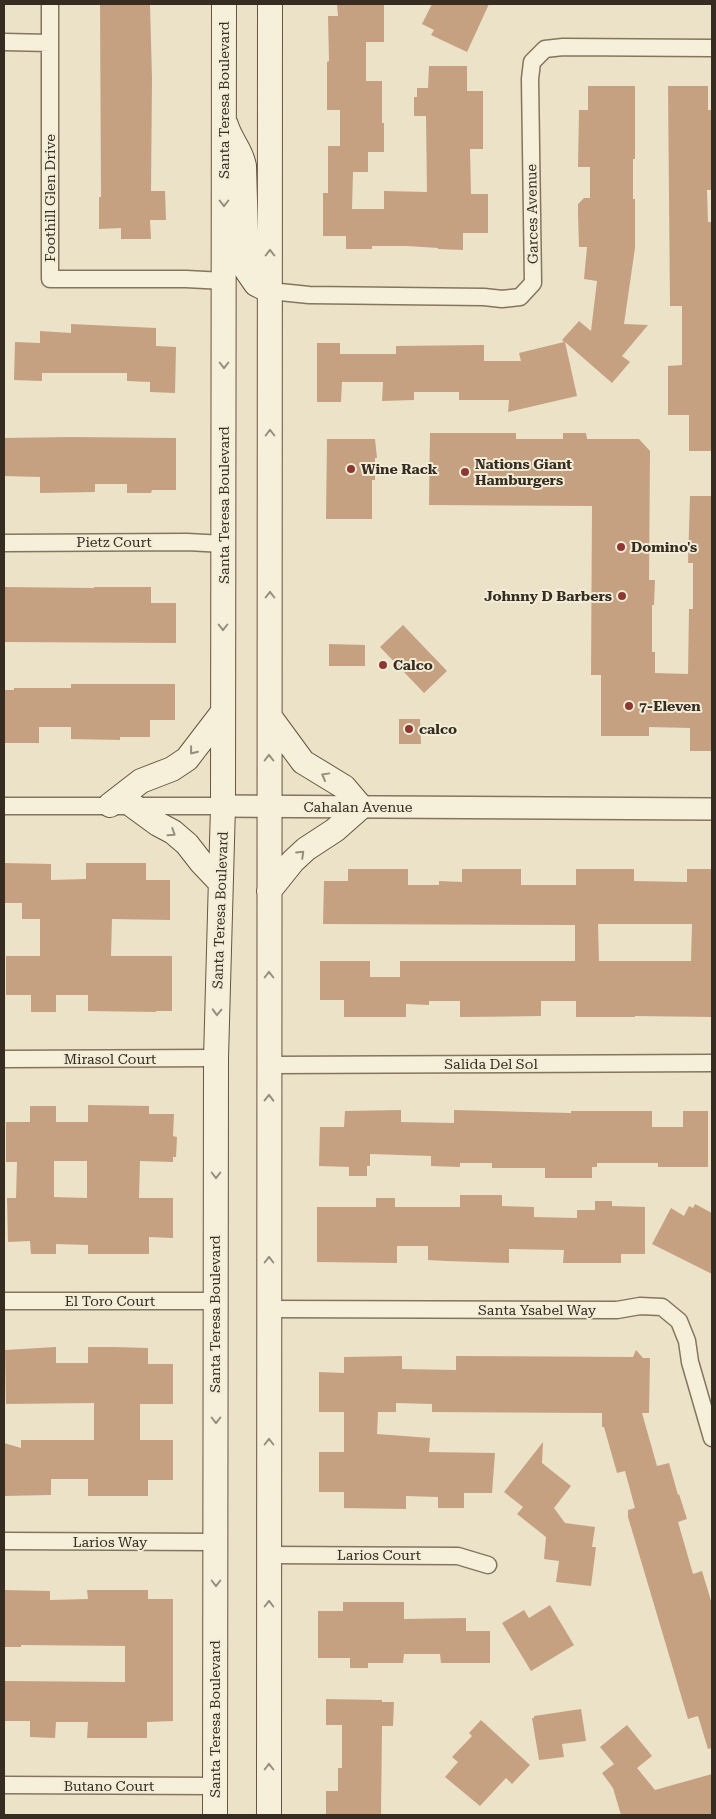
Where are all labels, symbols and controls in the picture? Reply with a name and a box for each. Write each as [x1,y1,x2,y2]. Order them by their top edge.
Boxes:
street label: Santa Teresa Boulevard [216,21,232,179]
street label: Foothill Glen Drive [42,134,58,262]
street label: Garces Avenue [523,163,541,264]
one-way arrow [219,199,229,207]
one-way arrow [265,248,275,256]
one-way arrow [219,362,229,369]
street label: Santa Teresa Boulevard [216,426,232,584]
one-way arrow [265,428,275,436]
place label: Nations Giant Hamburgers [475,456,572,488]
place label: Wine Rack [361,461,438,477]
marker: Wine Rack [345,463,357,475]
marker: Nations Giant Hamburgers [459,466,471,478]
street label: Pietz Court [76,534,152,550]
place label: Domino's [631,539,697,555]
marker: Domino's [615,541,627,553]
place label: Johnny D Barbers [484,588,612,604]
marker: Johnny D Barbers [616,590,628,602]
one-way arrow [265,591,275,598]
one-way arrow [218,624,229,632]
place label: Calco [393,657,433,673]
marker: Calco [377,659,389,671]
place label: 7-Eleven [639,698,701,714]
marker: 7-Eleven [623,700,635,712]
place label: calco [419,721,457,737]
marker: calco [403,723,415,735]
one-way arrow [191,745,199,754]
one-way arrow [264,753,274,761]
one-way arrow [321,772,330,782]
street label: Cahalan Avenue [304,799,413,815]
one-way arrow [166,826,175,836]
street label: Santa Teresa Boulevard [209,831,231,989]
one-way arrow [295,851,304,860]
one-way arrow [264,971,275,979]
one-way arrow [212,1008,222,1016]
street label: Mirasol Court [64,1051,156,1067]
street label: Salida Del Sol [444,1056,538,1072]
one-way arrow [264,1093,275,1101]
one-way arrow [211,1171,221,1179]
street label: Santa Teresa Boulevard [207,1235,223,1393]
one-way arrow [264,1256,274,1264]
street label: El Toro Court [65,1293,155,1309]
street label: Santa Ysabel Way [478,1302,597,1318]
one-way arrow [211,1416,221,1424]
one-way arrow [264,1437,274,1445]
street label: Larios Way [73,1534,148,1550]
street label: Larios Court [337,1547,421,1563]
one-way arrow [211,1579,221,1587]
one-way arrow [264,1600,274,1608]
street label: Santa Teresa Boulevard [207,1640,223,1798]
one-way arrow [264,1762,274,1770]
street label: Butano Court [64,1778,154,1794]

